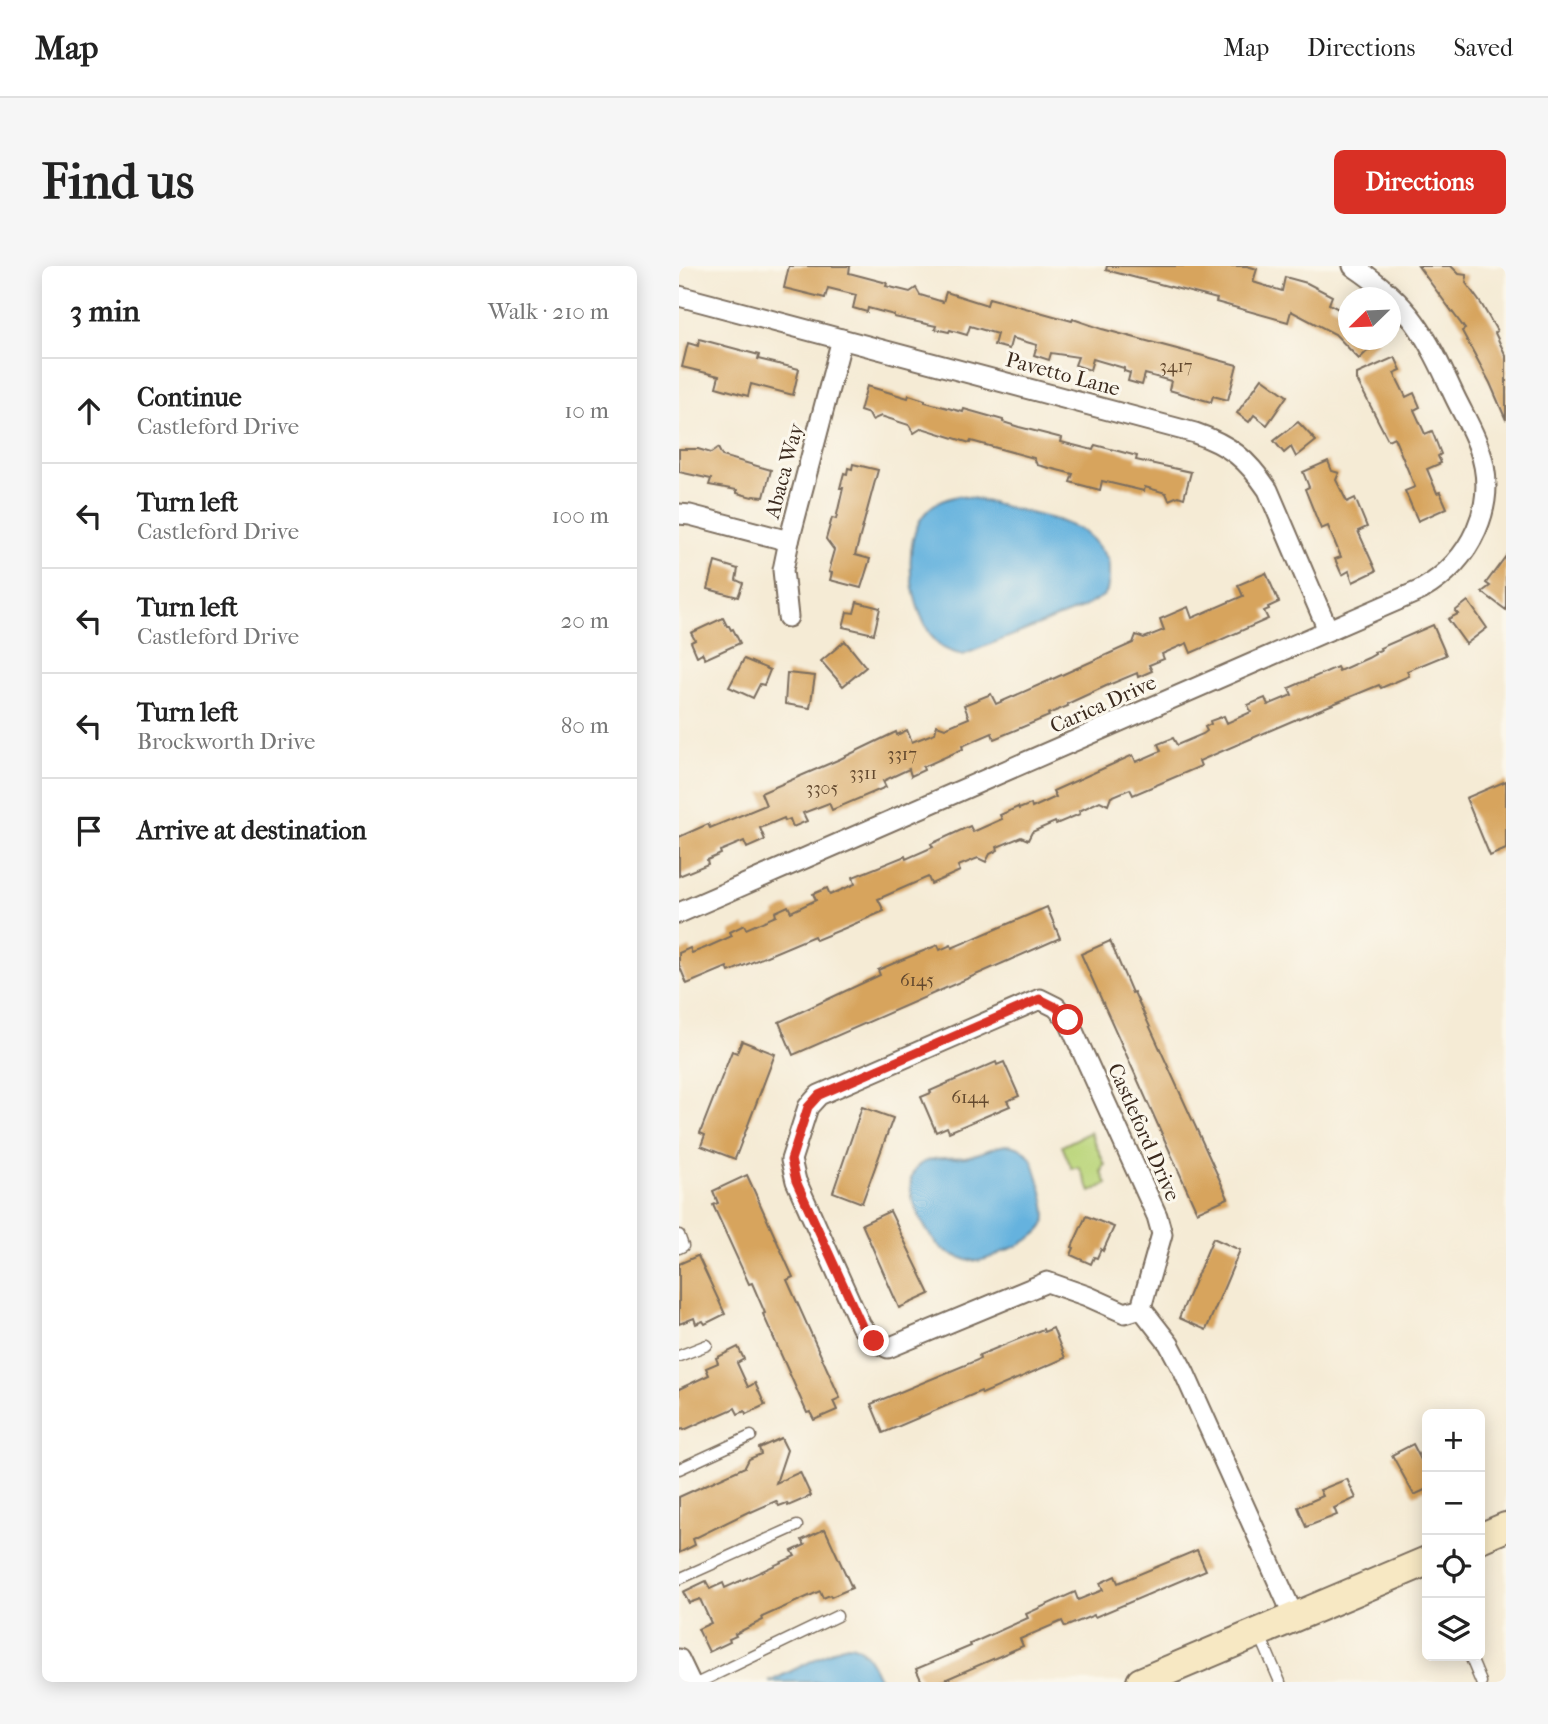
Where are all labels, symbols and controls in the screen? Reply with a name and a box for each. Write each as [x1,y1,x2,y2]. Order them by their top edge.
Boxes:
text: Map [35,29,98,68]
text: Map [1223,34,1269,62]
text: Directions [1307,34,1415,62]
text: Saved [1453,34,1513,62]
button: Directions [1334,150,1506,214]
text: Find us [42,153,194,211]
north arrow [1338,287,1401,350]
text: 3 min [70,294,140,329]
text: Walk · 210 m [488,298,609,325]
street label: Pavetto Lane [1003,347,1123,401]
house number: 3417 [1159,356,1193,377]
text: Continue [137,382,242,413]
icon: ahead [70,392,108,430]
text: 10 m [564,397,609,424]
text: Castleford Drive [137,413,299,440]
street label: Abaca Way [760,420,808,522]
text: Turn left [137,487,238,518]
icon: left [70,497,108,535]
text: 100 m [551,502,609,529]
text: Castleford Drive [137,518,299,545]
text: Turn left [137,592,238,623]
icon: left [70,602,108,640]
text: 20 m [560,607,609,634]
text: Castleford Drive [137,623,299,650]
street label: Carica Drive [1046,670,1160,738]
text: Turn left [137,697,238,728]
icon: left [70,707,108,745]
text: 80 m [561,712,609,739]
text: Brockworth Drive [137,728,316,755]
house number: 3317 [887,744,917,765]
house number: 3311 [849,763,877,784]
house number: 3305 [806,778,838,799]
icon: arrive [70,812,108,850]
text: Arrive at destination [137,815,367,846]
house number: 6145 [900,970,934,991]
route start [1052,1004,1083,1035]
street label: Castleford Drive [1103,1059,1185,1205]
house number: 6144 [951,1087,989,1108]
route end [858,1325,889,1356]
map controls [1422,1409,1485,1661]
button: + [1422,1409,1485,1472]
button: − [1422,1472,1485,1535]
button: locate [1422,1535,1485,1598]
button: layers [1422,1598,1485,1661]

